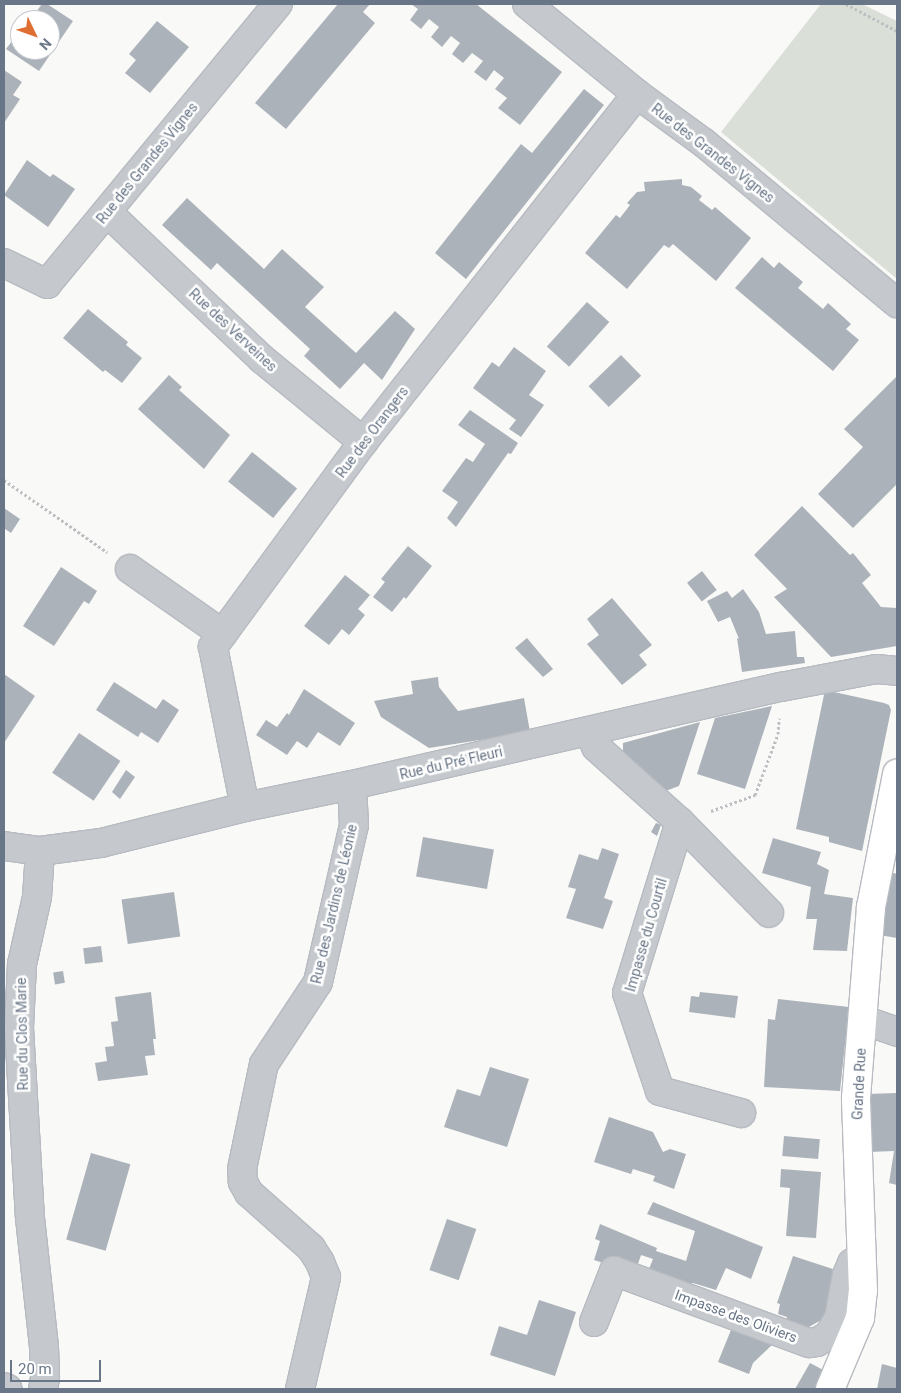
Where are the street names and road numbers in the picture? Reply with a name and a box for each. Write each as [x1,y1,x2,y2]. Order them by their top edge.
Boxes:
street label: Rue des Grandes Vignes [93,99,201,227]
street label: Rue des Grandes Vignes [648,100,778,206]
street label: Rue des Verveines [186,285,280,375]
street label: Rue des Orangers [332,383,412,481]
street label: Rue du Pré Fleuri [398,743,504,783]
street label: Rue des Jardins de Léonie [307,823,361,985]
street label: Impasse du Courtil [622,876,670,994]
street label: Rue du Clos Marie [13,977,31,1091]
street label: Grande Rue [849,1048,869,1120]
street label: Impasse des Oliviers [673,1286,799,1346]

